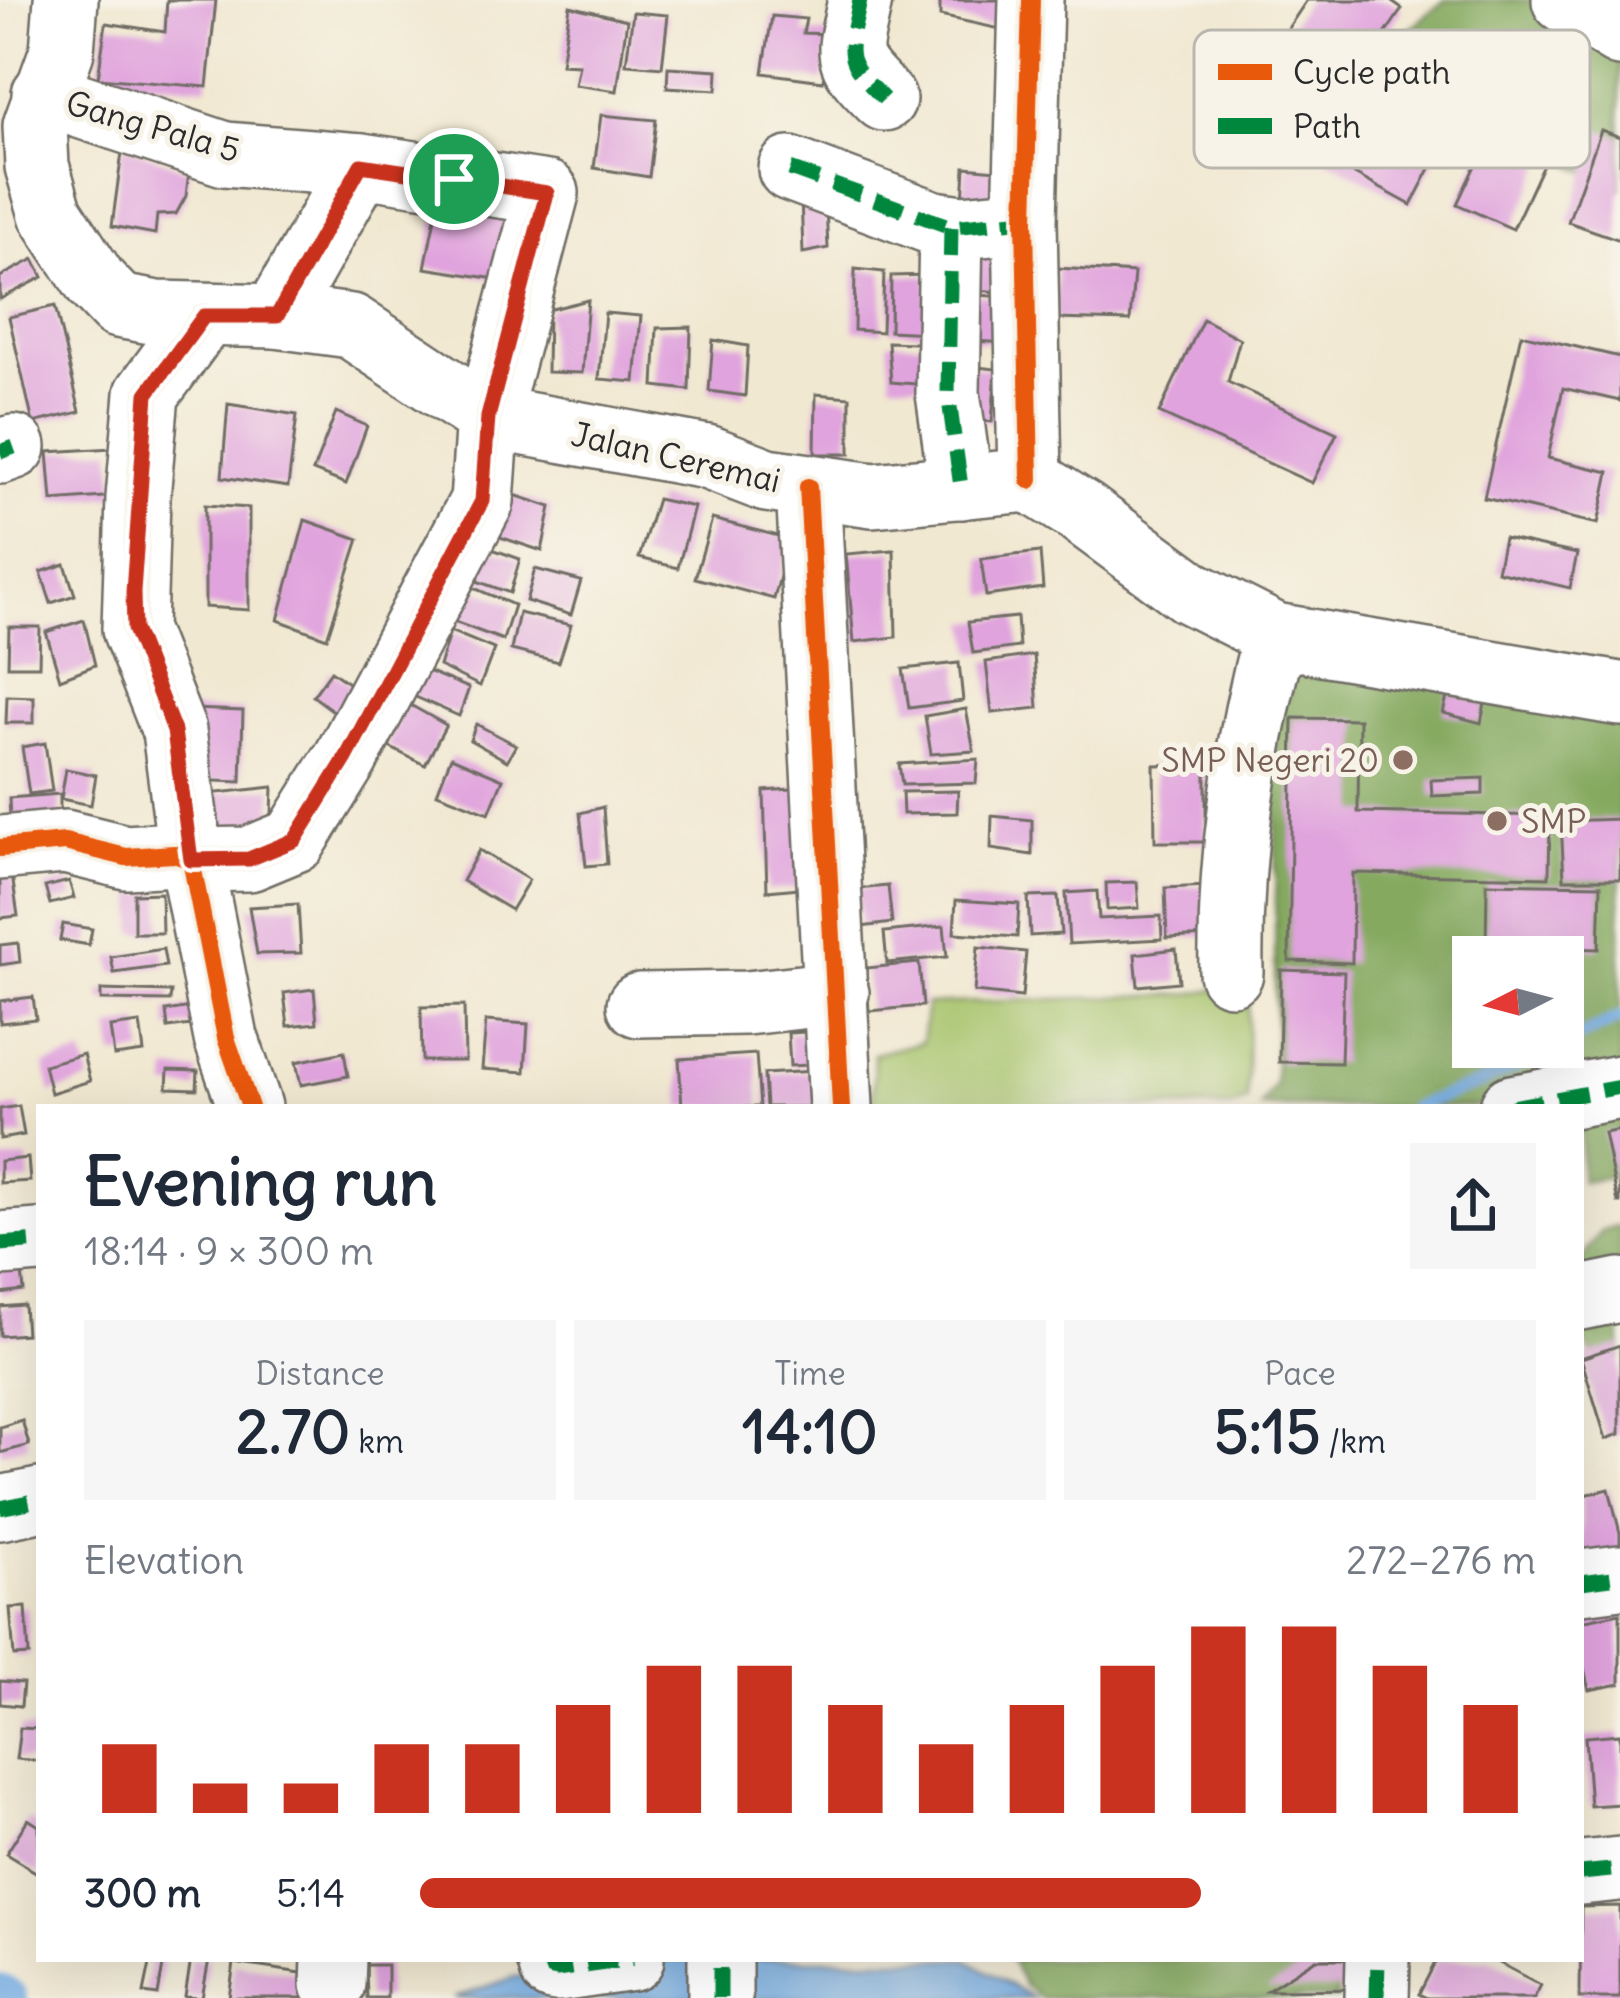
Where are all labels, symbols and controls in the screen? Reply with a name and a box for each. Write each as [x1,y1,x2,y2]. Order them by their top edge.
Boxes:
legend [1194,30,1590,168]
text: Cycle path [1293,51,1451,93]
street label: Gang Pala 5 [61,81,245,171]
text: Path [1293,105,1361,147]
pin [403,128,505,230]
icon: arrive [421,146,487,212]
street label: Jalan Ceremai [568,413,784,501]
place label: SMP Negeri 20 [1161,739,1379,781]
marker: SMP Negeri 20 [1390,747,1416,773]
place label: SMP [1521,800,1586,842]
marker: SMP [1484,808,1510,834]
north arrow [1452,936,1584,1068]
map controls [1452,936,1584,1068]
text: Evening run [84,1140,437,1223]
button: share [1410,1143,1536,1269]
text: 18:14 · 9 × 300 m [84,1227,374,1276]
text: Distance [256,1352,384,1394]
text: Time [774,1352,846,1394]
text: Pace [1264,1352,1336,1394]
text: 2.70 [236,1394,350,1469]
text: 14:10 [742,1394,878,1469]
text: 5:15 [1214,1394,1320,1469]
text: km [350,1420,404,1462]
text: /km [1320,1420,1386,1462]
text: Elevation [84,1536,244,1585]
text: 272–276 m [1346,1536,1536,1585]
text: 300 m [84,1869,201,1918]
text: 5:14 [276,1869,345,1918]

